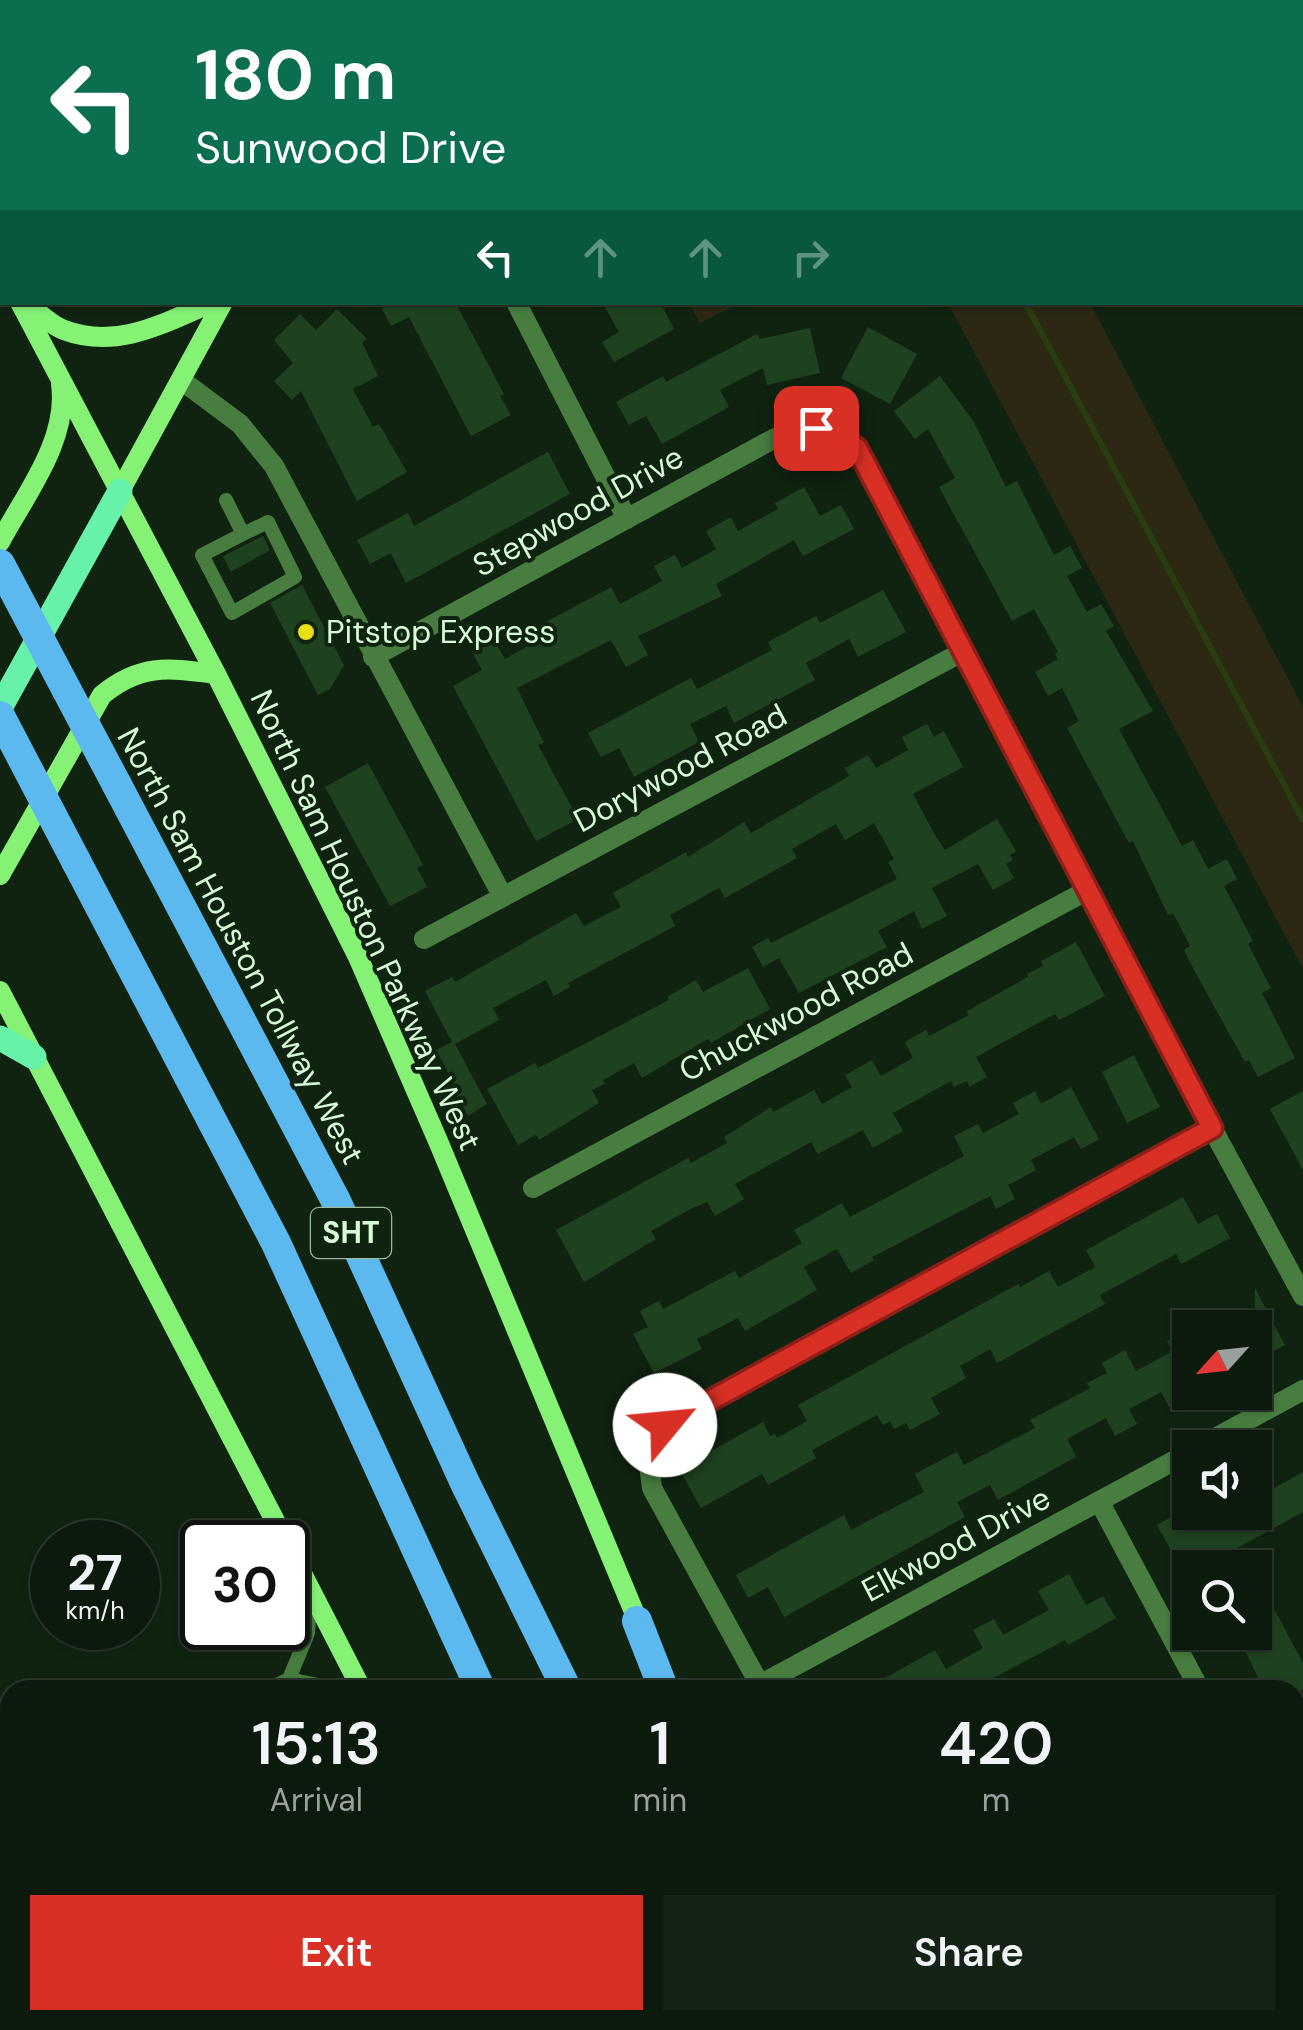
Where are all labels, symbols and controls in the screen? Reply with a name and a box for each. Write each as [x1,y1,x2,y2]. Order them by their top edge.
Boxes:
text: 180 m [195,30,396,121]
icon: left [30,40,160,170]
text: Sunwood Drive [195,118,506,177]
icon: left [468,230,523,285]
icon: ahead [573,230,628,285]
icon: ahead [678,230,733,285]
icon: right [783,230,838,285]
pin [774,386,859,471]
icon: arrive [789,401,844,456]
street label: Stepwood Drive [465,436,691,586]
place label: Pitstop Express [326,611,555,653]
marker: Pitstop Express [295,621,317,643]
street label: North Sam Houston Parkway West [241,683,491,1157]
street label: Dorywood Road [566,694,794,842]
street label: North Sam Houston Tollway West [108,720,374,1172]
street label: Chuckwood Road [672,933,920,1091]
road number: SHT [311,1208,391,1258]
north arrow [1172,1310,1272,1410]
map controls [1172,1310,1272,1650]
position arrow [613,1373,717,1477]
button: sound [1172,1430,1272,1530]
street label: Elkwood Drive [855,1477,1057,1611]
speed limit sign: 30 [180,1520,310,1650]
text: 27 [67,1540,123,1606]
button: search [1172,1550,1272,1650]
text: km/h [65,1594,125,1627]
text: 15:13 [252,1704,381,1783]
text: 1 [649,1704,670,1783]
text: 420 [939,1704,1053,1783]
text: Arrival [270,1779,363,1821]
text: min [633,1779,687,1821]
text: m [982,1779,1010,1821]
button: Exit [30,1895,643,2010]
button: Share [663,1895,1275,2010]

